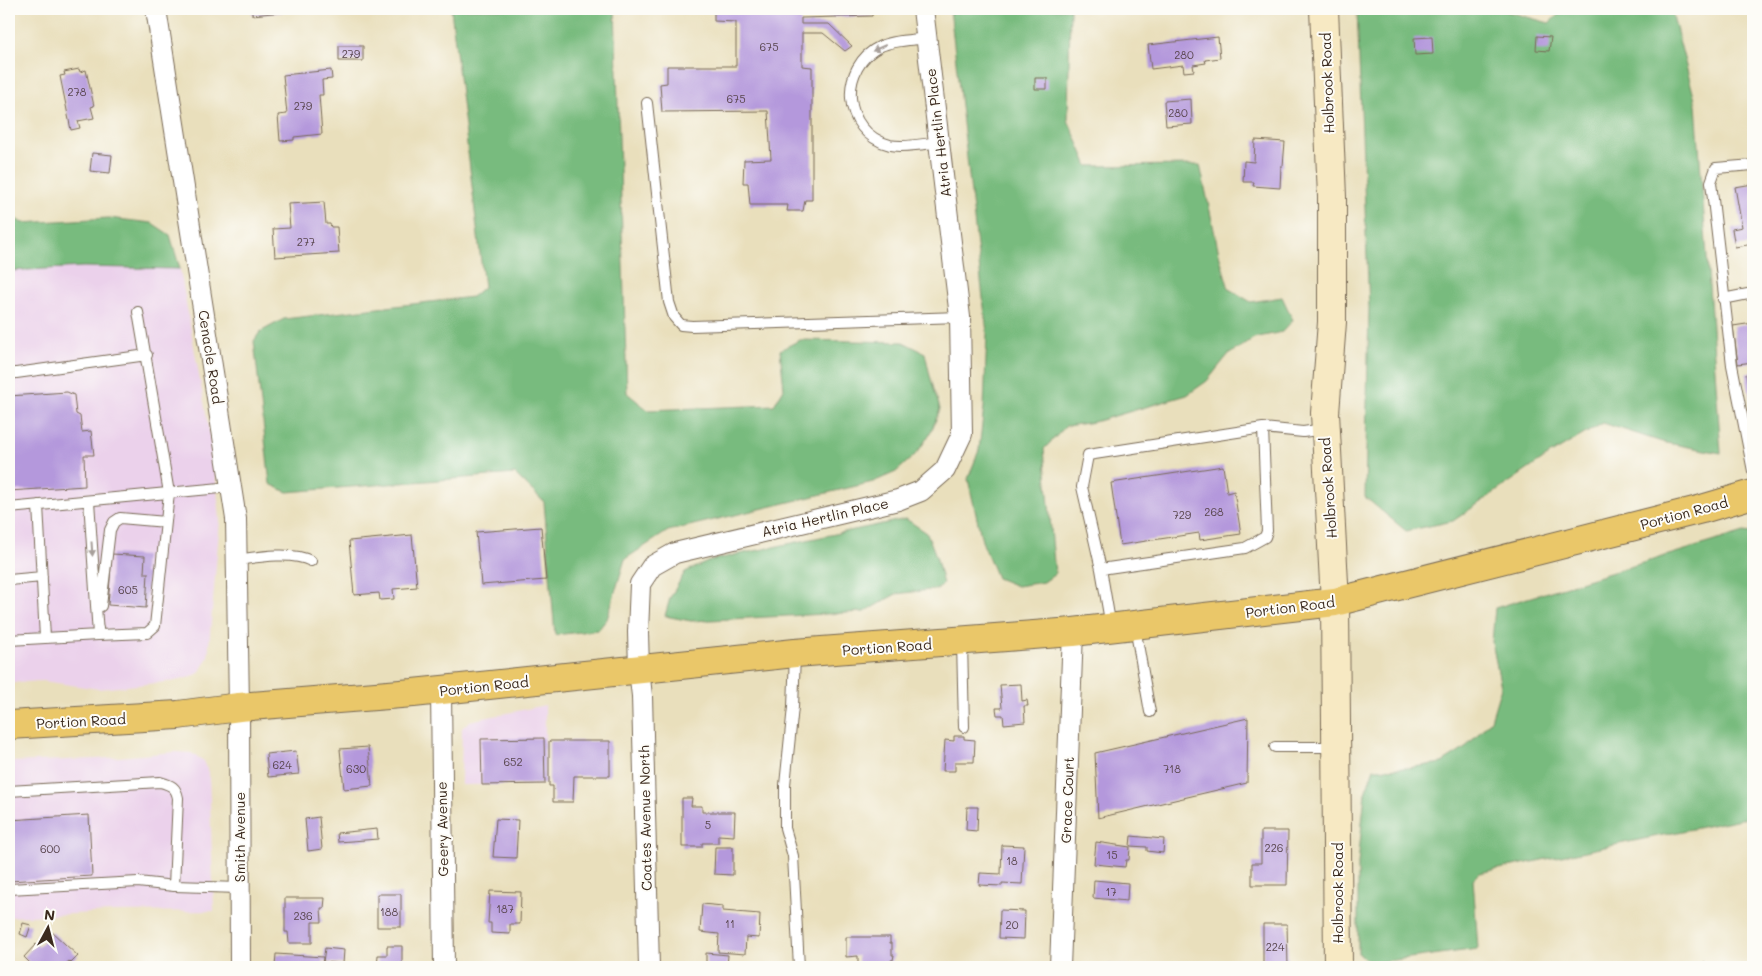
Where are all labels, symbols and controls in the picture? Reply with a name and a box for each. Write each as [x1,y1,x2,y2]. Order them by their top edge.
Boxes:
street label: Holbrook Road [1316,32,1338,134]
house number: 675 [759,39,779,54]
one-way arrow [872,44,886,52]
house number: 279 [342,46,361,61]
house number: 280 [1174,47,1194,62]
street label: Atria Hertlin Place [921,67,955,199]
house number: 278 [68,84,87,99]
house number: 675 [726,91,746,106]
house number: 279 [294,98,313,113]
house number: 280 [1168,105,1188,120]
house number: 277 [297,234,315,249]
street label: Cenacle Road [194,309,228,405]
street label: Holbrook Road [1315,437,1341,539]
street label: Portion Road [1638,492,1730,534]
street label: Atria Hertlin Place [760,493,890,541]
house number: 268 [1204,504,1224,519]
house number: 729 [1173,507,1192,522]
one-way arrow [89,541,97,557]
house number: 605 [118,582,138,597]
street label: Portion Road [1244,592,1336,622]
street label: Portion Road [842,634,933,660]
street label: Portion Road [438,672,530,700]
street label: Portion Road [36,709,126,733]
street label: Coates Avenue North [634,745,656,891]
house number: 652 [503,754,523,769]
street label: Grace Court [1056,756,1078,844]
house number: 624 [272,757,292,772]
house number: 630 [346,761,366,776]
house number: 718 [1163,761,1181,776]
street label: Geery Avenue [432,781,452,877]
street label: Smith Avenue [230,792,249,882]
house number: 5 [705,817,711,832]
house number: 226 [1265,840,1283,855]
house number: 600 [40,841,60,856]
street label: Holbrook Road [1328,842,1347,944]
house number: 15 [1106,847,1118,862]
house number: 18 [1006,853,1018,868]
house number: 17 [1105,884,1117,899]
house number: 187 [496,901,514,916]
north arrow [22,904,72,954]
house number: 188 [380,904,398,919]
text: N [43,905,56,925]
house number: 236 [293,908,313,923]
house number: 11 [725,916,735,931]
house number: 20 [1006,917,1019,932]
house number: 224 [1266,939,1285,954]

